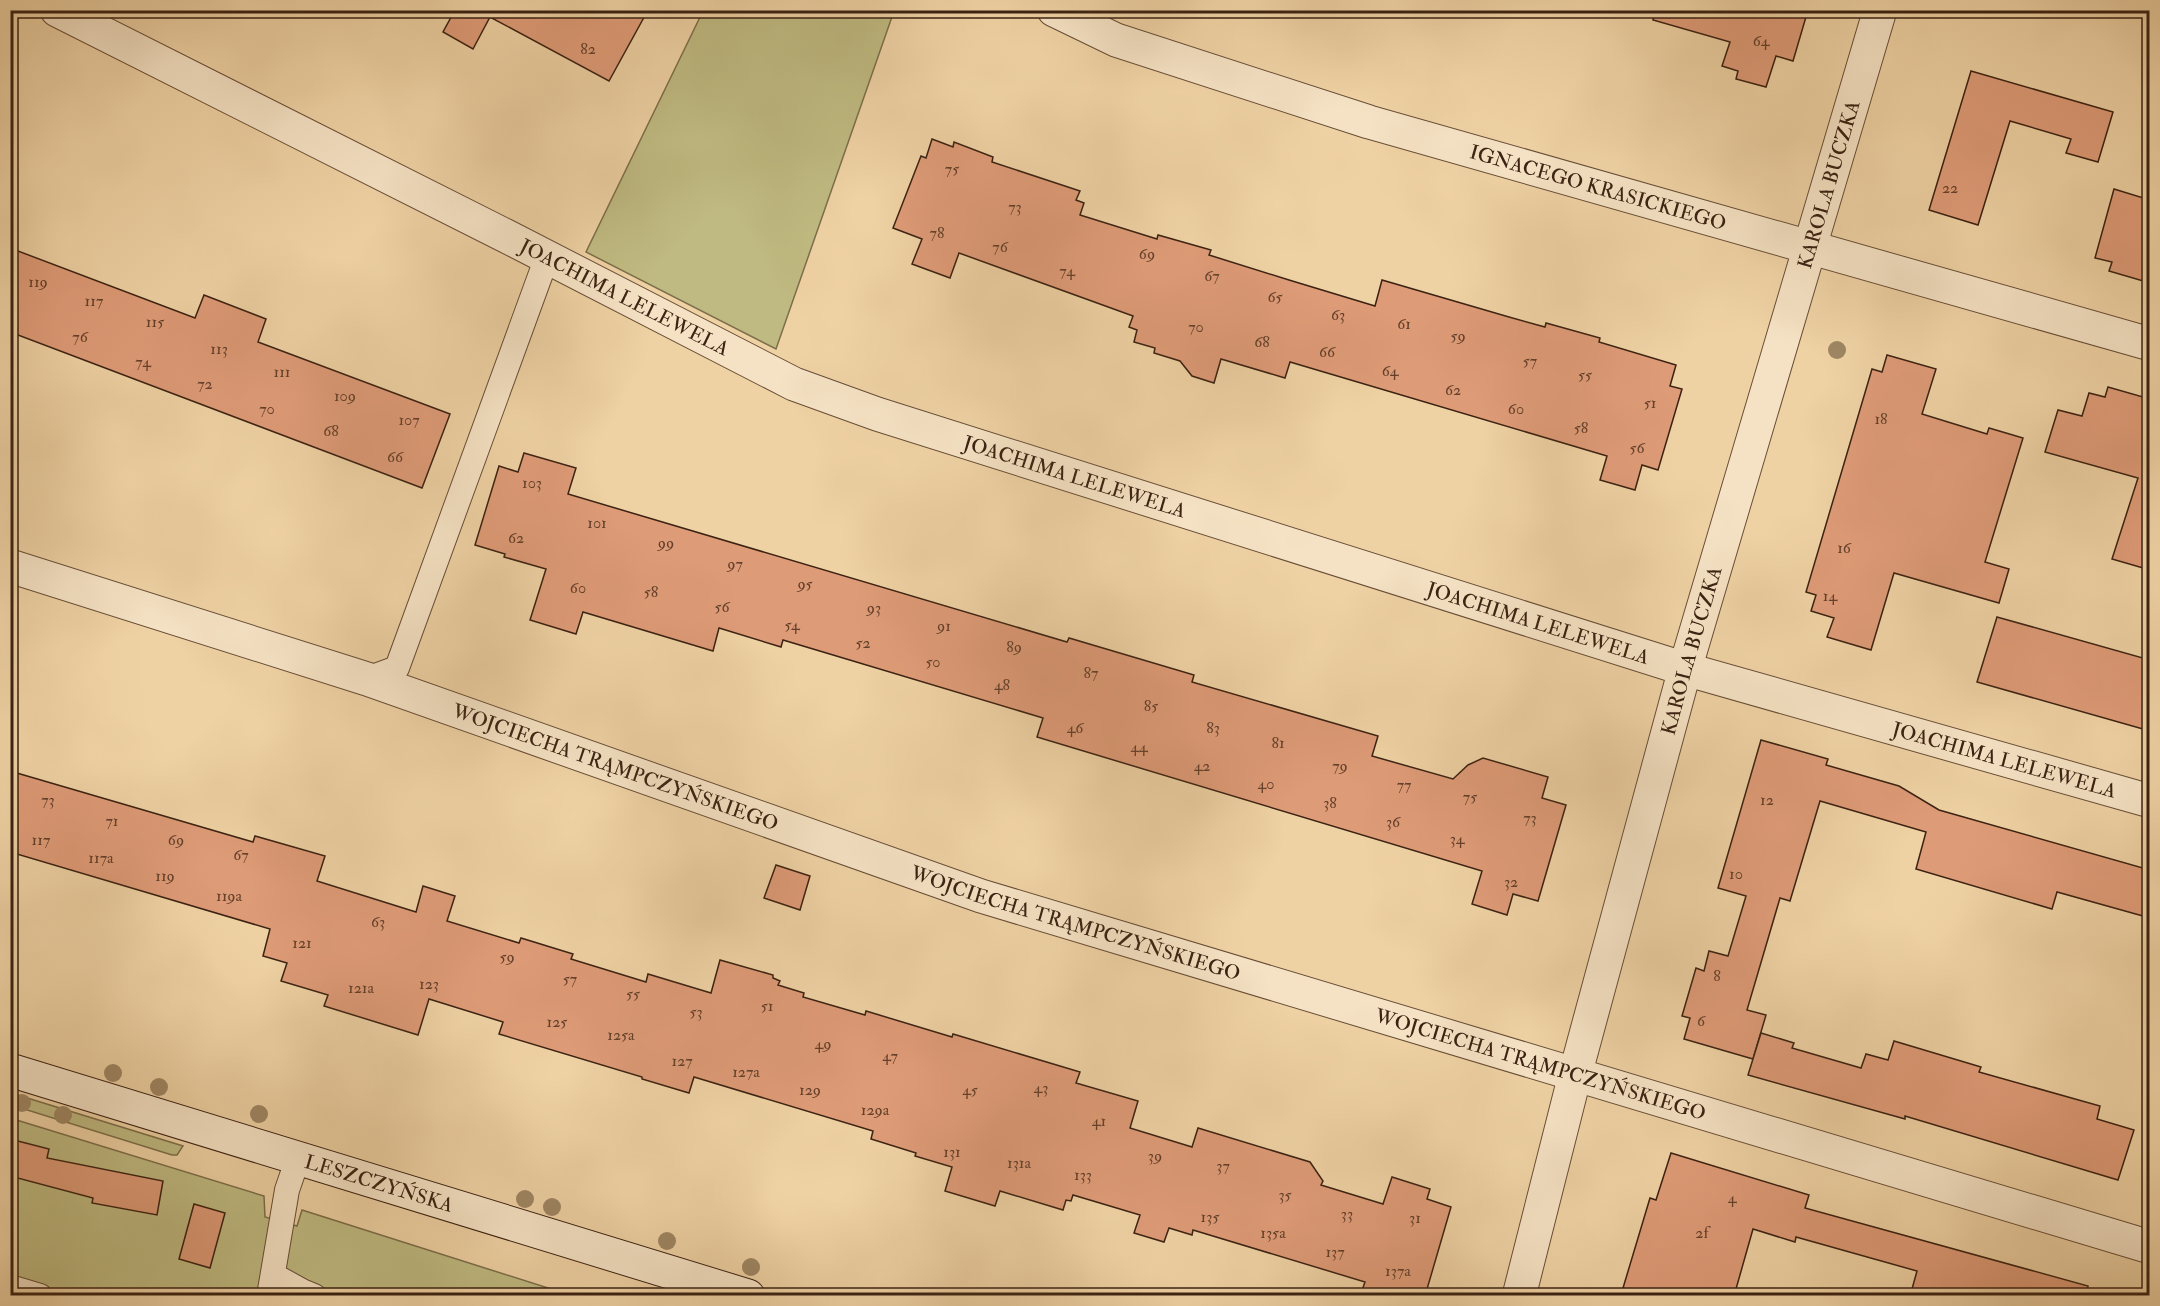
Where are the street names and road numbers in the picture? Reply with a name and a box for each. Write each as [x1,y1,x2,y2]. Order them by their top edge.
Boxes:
street label: KAROLA BUCZKA [1792,97,1865,272]
street label: IGNACEGO KRASICKIEGO [1467,139,1729,235]
street label: JOACHIMA LELEWELA [515,232,734,361]
street label: JOACHIMA LELEWELA [959,429,1189,523]
street label: KAROLA BUCZKA [1655,563,1727,738]
street label: JOACHIMA LELEWELA [1423,576,1653,670]
street label: WOJCIECHA TRĄMPCZYŃSKIEGO [448,697,782,836]
street label: JOACHIMA LELEWELA [1888,716,2120,803]
street label: WOJCIECHA TRĄMPCZYŃSKIEGO [906,859,1244,986]
street label: WOJCIECHA TRĄMPCZYŃSKIEGO [1371,1002,1709,1125]
street label: LESZCZYŃSKA [302,1148,457,1218]

